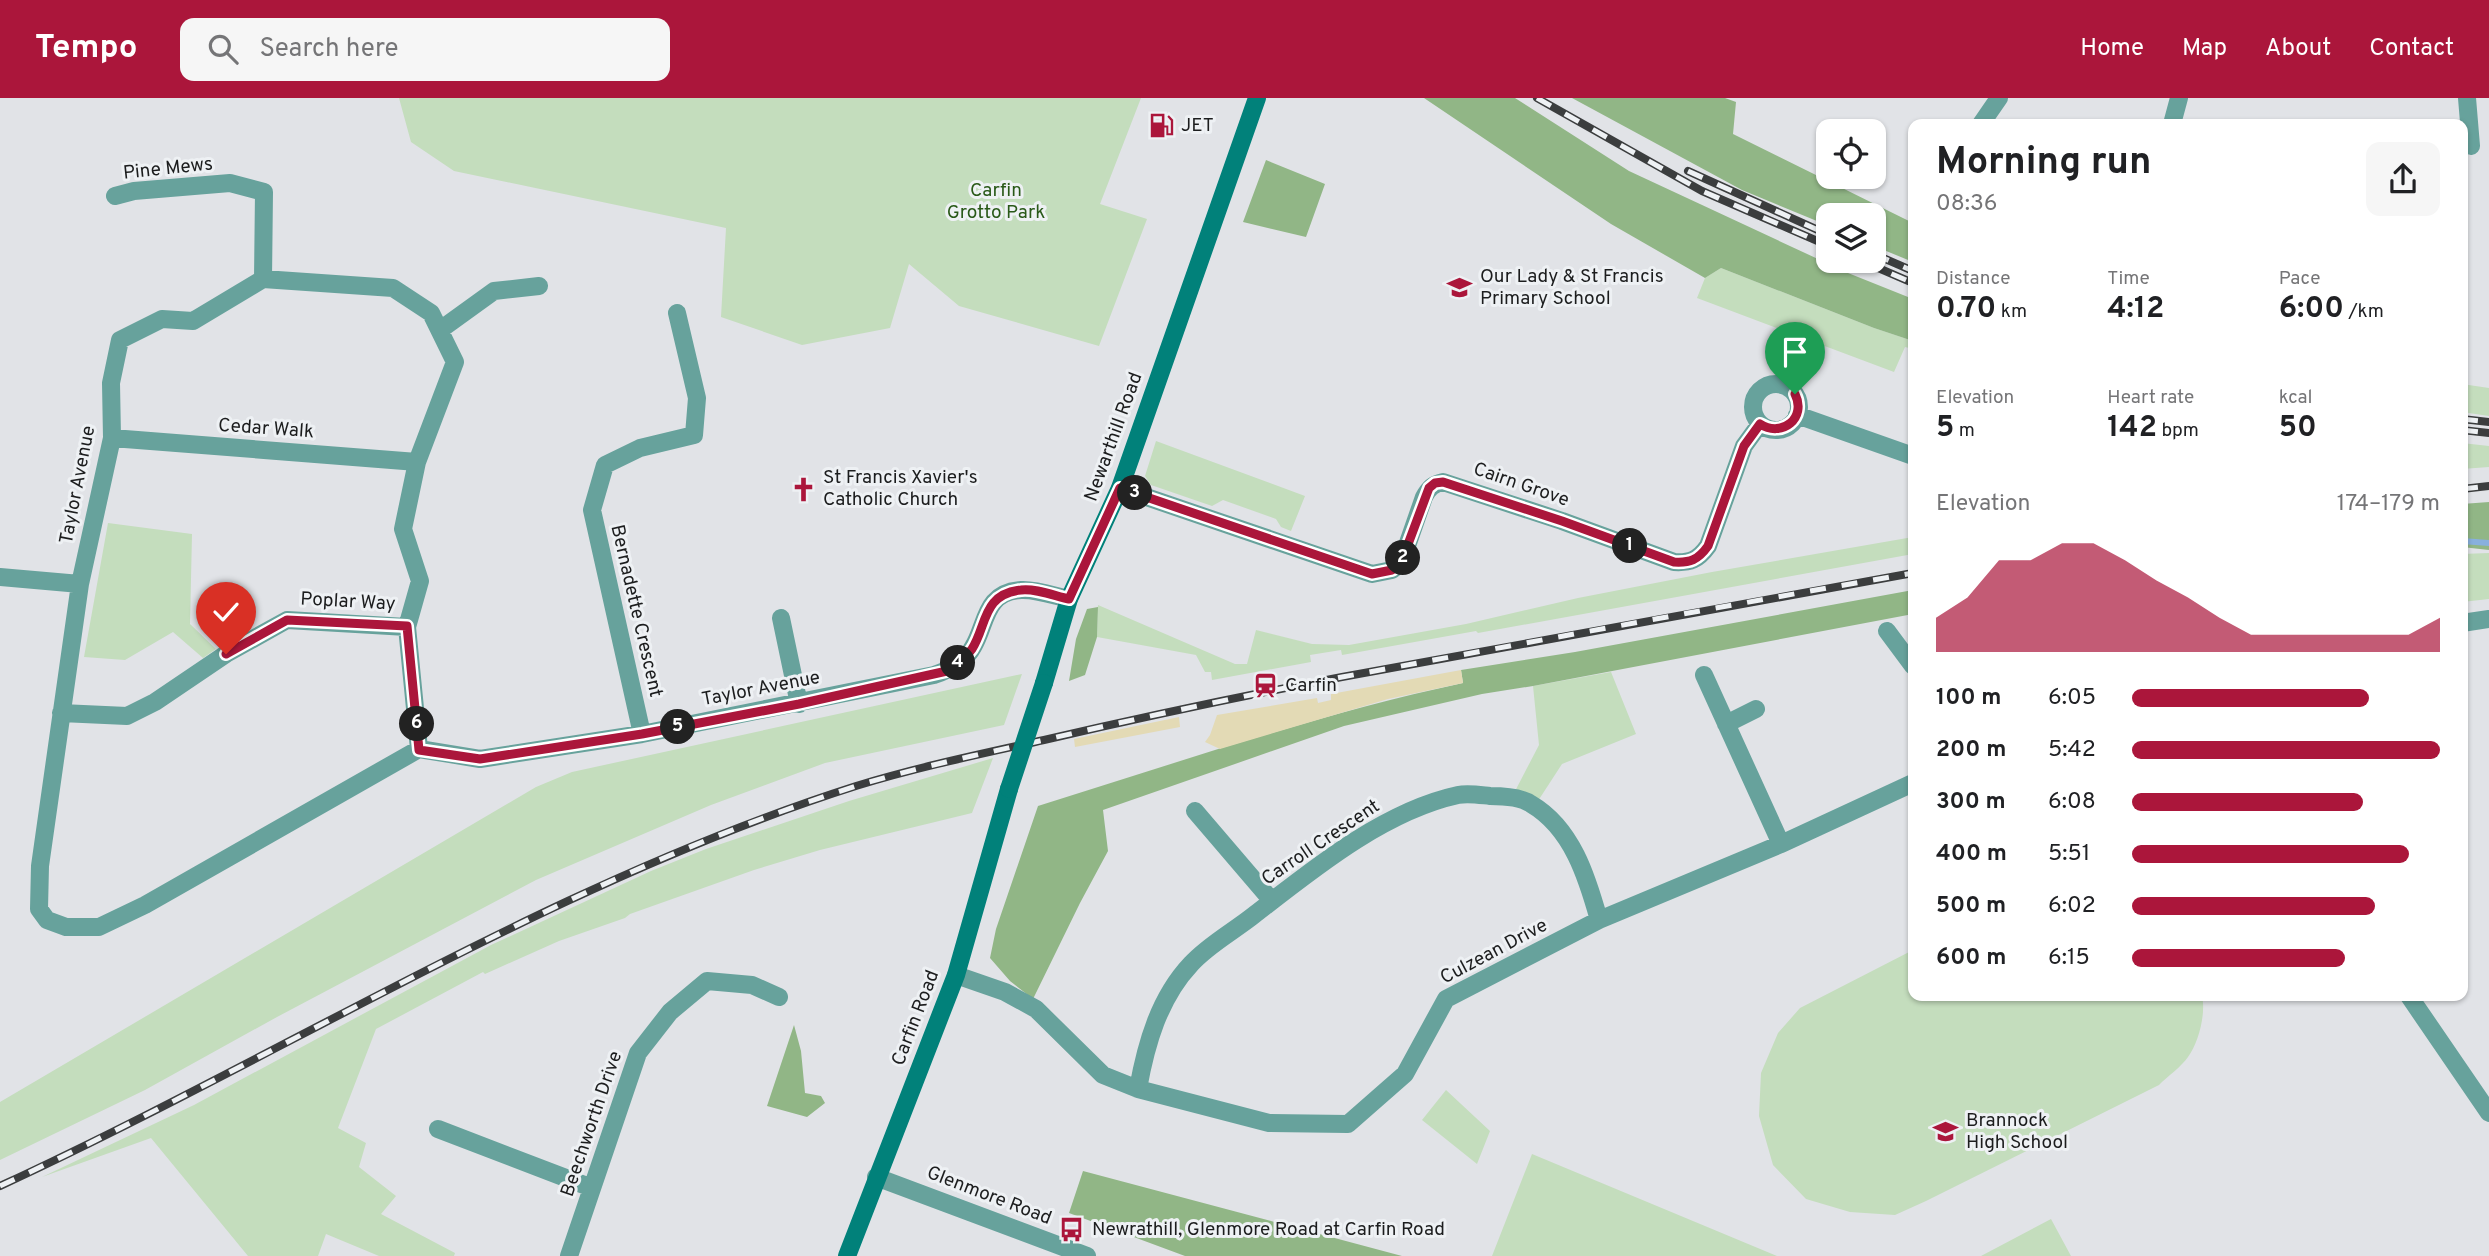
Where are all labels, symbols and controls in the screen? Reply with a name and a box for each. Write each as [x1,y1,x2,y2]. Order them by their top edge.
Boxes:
search box [180,18,670,81]
text: Tempo [35,28,138,70]
icon: search [204,30,242,68]
text: Search here [260,33,398,66]
text: Home [2080,34,2144,64]
text: Map [2182,34,2227,64]
text: About [2265,34,2331,64]
text: Contact [2369,34,2454,64]
fuel station icon: JET [1147,112,1175,140]
place label: JET [1181,114,1214,138]
map controls [1816,119,1886,273]
button: locate [1816,119,1886,189]
text: Morning run [1936,139,2152,188]
button: share [2366,142,2440,216]
street label: Pine Mews [122,152,214,186]
park label: Carfin Grotto Park [947,179,1045,225]
text: 08:36 [1936,190,1998,219]
button: layers [1816,203,1886,273]
place label: Our Lady & St Francis Primary School [1480,265,1664,311]
text: Distance [1936,267,2011,291]
text: Time [2107,267,2150,291]
text: Pace [2279,267,2320,291]
school or university icon: Our Lady & St Francis Primary School [1446,274,1474,302]
text: 0.70 [1936,291,1996,328]
text: 4:12 [2107,291,2164,328]
text: 6:00 [2279,291,2344,328]
text: km [1996,300,2027,324]
text: /km [2344,300,2384,324]
pin [1765,322,1825,394]
icon: arrive [1776,333,1814,371]
street label: Newarthill Road [1080,369,1148,505]
text: Elevation [1936,386,2014,410]
text: Heart rate [2107,386,2194,410]
text: kcal [2279,386,2312,410]
text: 5 [1936,410,1954,447]
text: 142 [2107,410,2157,447]
text: 50 [2279,410,2317,447]
street label: Cedar Walk [217,414,315,444]
text: m [1954,419,1975,443]
text: bpm [2157,419,2199,443]
street label: Taylor Avenue [55,424,101,546]
street label: Cairn Grove [1470,457,1572,513]
place label: St Francis Xavier's Catholic Church [823,466,978,512]
church icon: St Francis Xavier's Catholic Church [789,475,817,503]
pin: 3 [1118,476,1152,510]
text: 3 [1129,480,1140,504]
text: Elevation [1936,490,2031,519]
text: 174–179 m [2337,490,2440,519]
street label: Bernadette Crescent [604,522,668,700]
pin: 1 [1612,528,1648,564]
text: 1 [1626,533,1633,557]
pin: 2 [1386,540,1420,575]
text: 2 [1397,545,1408,569]
pin [196,582,256,654]
street label: Poplar Way [300,588,396,616]
icon: check [207,593,245,631]
pin: 4 [940,646,976,680]
text: 4 [951,650,964,674]
street label: Taylor Avenue [700,666,822,712]
station icon: Carfin [1251,672,1279,700]
place label: Carfin [1285,674,1337,698]
text: 100 m [1936,684,2001,713]
text: 6:05 [2048,684,2096,713]
pin: 6 [400,706,434,742]
pin: 5 [660,710,696,744]
text: 6 [411,711,422,735]
text: 5 [672,714,683,738]
text: 200 m [1936,736,2006,765]
text: 5:42 [2048,736,2096,765]
text: 300 m [1936,788,2006,817]
text: 6:08 [2048,788,2096,817]
street label: Carroll Crescent [1257,795,1385,891]
text: 400 m [1936,840,2007,869]
text: 5:51 [2048,840,2090,869]
text: 500 m [1936,892,2006,921]
text: 6:02 [2048,892,2096,921]
street label: Culzean Drive [1436,914,1552,990]
text: 600 m [1936,944,2006,973]
text: 6:15 [2048,944,2090,973]
street label: Carfin Road [887,967,945,1069]
street label: Beechworth Drive [556,1048,628,1200]
place label: Brannock High School [1966,1109,2068,1155]
school or university icon: Brannock High School [1932,1118,1960,1146]
street label: Glenmore Road [923,1161,1055,1231]
bus stop icon: Newrathill, Glenmore Road at Carfin Road [1058,1216,1086,1244]
place label: Newrathill, Glenmore Road at Carfin Road [1092,1218,1445,1242]

